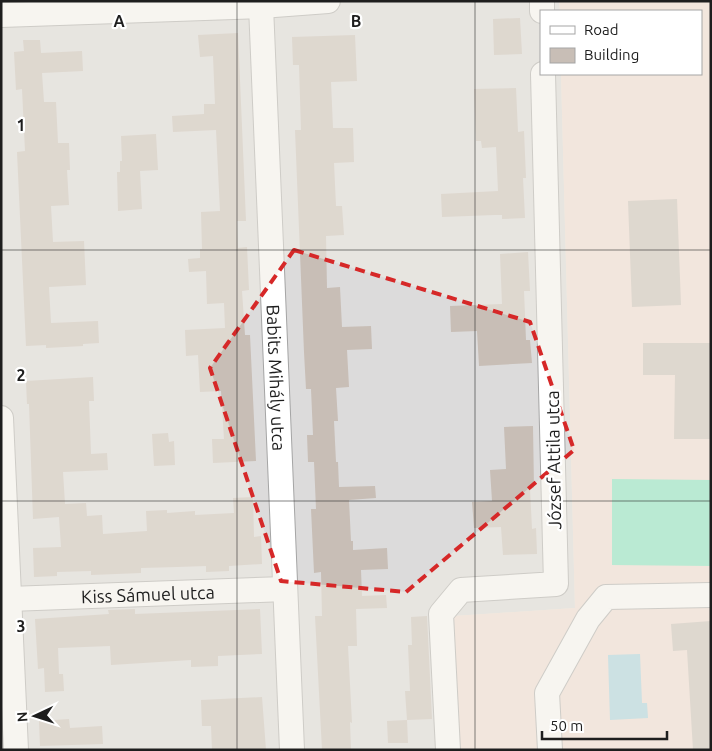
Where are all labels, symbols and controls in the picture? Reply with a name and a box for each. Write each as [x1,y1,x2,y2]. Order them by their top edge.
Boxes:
legend [540,10,702,75]
text: A [113,12,125,30]
text: B [351,12,361,30]
text: Road [584,21,619,38]
text: Building [584,46,639,63]
text: 1 [16,116,26,134]
street label: Babits Mihály utca [263,304,290,451]
text: 2 [16,366,26,384]
street label: József Attila utca [542,390,564,530]
street label: Kiss Sámuel utca [81,582,215,606]
text: 3 [16,617,26,635]
north arrow [10,691,60,741]
scale bar [542,708,667,740]
text: N [14,711,30,723]
text: 50 m [550,717,583,734]

